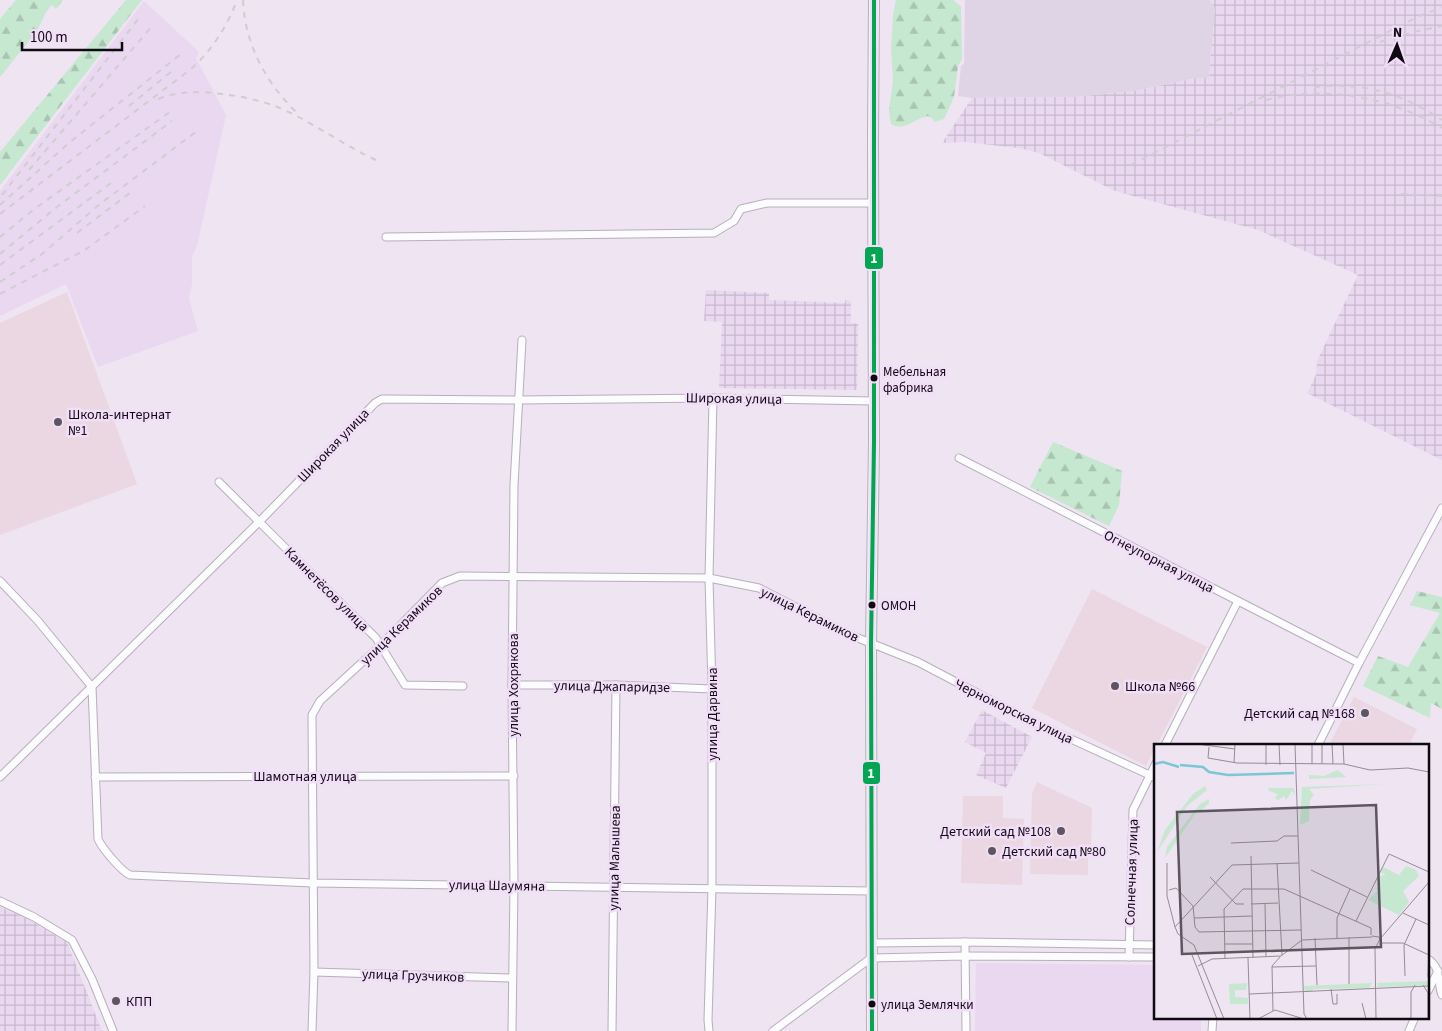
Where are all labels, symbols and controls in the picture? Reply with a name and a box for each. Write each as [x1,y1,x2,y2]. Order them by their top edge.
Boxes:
scale bar [22,20,122,52]
north arrow [1372,20,1422,70]
text: N [1392,23,1402,43]
text: 100 m [30,27,68,48]
line badge: 1 [864,246,884,270]
text: 1 [870,249,878,269]
place label: Мебельная фабрика [883,363,946,397]
marker: Мебельная фабрика [869,373,879,383]
street label: Широкая улица [686,388,782,410]
street label: Широкая улица [293,404,374,487]
place label: Школа-интернат №1 [68,405,172,441]
marker: Школа-интернат №1 [52,416,64,428]
street label: Огнеупорная улица [1100,525,1217,598]
street label: Камнетёсов улица [280,543,373,636]
street label: улица Керамиков [356,581,447,670]
street label: улица Керамиков [757,582,862,647]
place label: ОМОН [881,597,916,615]
marker: ОМОН [867,600,877,610]
street label: улица Хохрякова [504,633,524,737]
street label: улица Дарвина [703,667,723,761]
street label: Черноморская улица [951,674,1076,749]
street label: улица Джапаридзе [554,676,670,698]
place label: Школа №66 [1125,677,1195,697]
marker: Школа №66 [1109,680,1121,692]
place label: Детский сад №168 [1244,704,1355,724]
marker: Детский сад №168 [1359,707,1371,719]
inset map [1154,744,1430,1018]
line badge: 1 [862,761,881,785]
text: 1 [867,764,875,784]
street label: Шамотная улица [253,767,357,787]
street label: улица Малышева [604,805,626,911]
street label: Солнечная улица [1120,818,1144,926]
place label: Детский сад №108 [940,822,1051,842]
marker: Детский сад №108 [1055,825,1067,837]
place label: Детский сад №80 [1002,842,1106,862]
marker: Детский сад №80 [986,845,998,857]
street label: улица Шаумяна [449,875,545,897]
street label: улица Грузчиков [361,964,464,988]
place label: КПП [126,992,152,1012]
marker: КПП [110,995,122,1007]
place label: улица Землячки [881,996,974,1014]
marker: улица Землячки [867,999,877,1009]

